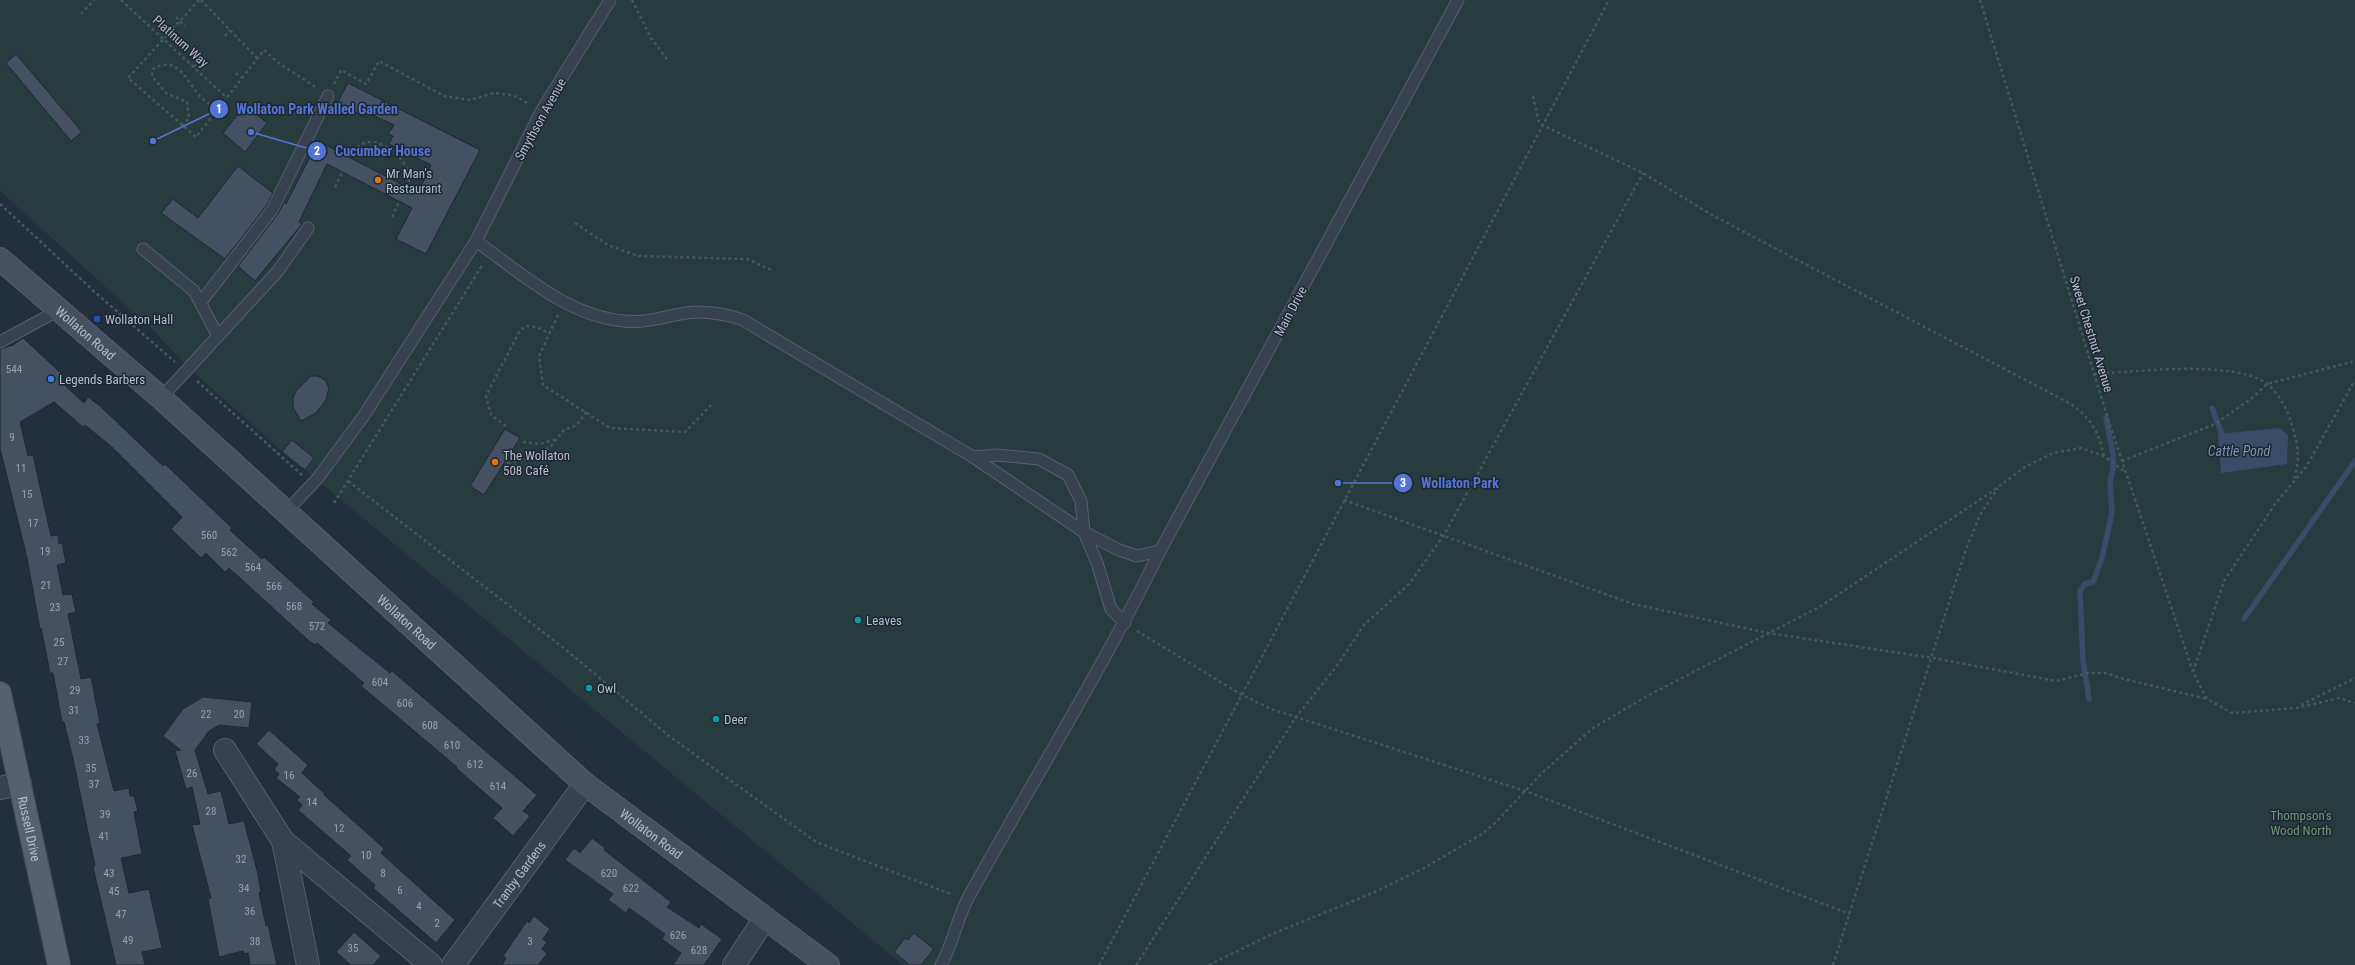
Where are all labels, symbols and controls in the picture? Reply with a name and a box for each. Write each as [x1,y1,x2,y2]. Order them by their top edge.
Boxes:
street label: Platinum Way [150,12,212,71]
street label: Smythson Avenue [512,76,569,163]
callout: Wollaton Park Walled Garden [209,96,406,122]
text: Wollaton Park Walled Garden [236,101,398,117]
text: 1 [216,102,222,116]
callout: Cucumber House [307,138,439,164]
text: Cucumber House [335,143,431,159]
text: 2 [314,144,320,158]
place label: Mr Man's Restaurant [386,166,442,196]
marker: Mr Man's Restaurant [373,175,383,185]
street label: Sweet Chestnut Avenue [2067,274,2116,394]
street label: Main Drive [1271,284,1310,339]
street label: Wollaton Road [52,303,118,363]
place label: Wollaton Hall [105,312,173,327]
marker: Wollaton Hall [92,314,102,324]
house number: 544 [6,363,23,376]
place label: Legends Barbers [59,372,145,387]
marker: Legends Barbers [46,374,56,384]
house number: 9 [9,431,15,444]
water label: Cattle Pond [2208,443,2270,459]
place label: The Wollaton 508 Café [503,448,570,478]
marker: The Wollaton 508 Café [490,457,500,467]
house number: 11 [16,462,26,475]
callout: Wollaton Park [1393,470,1507,496]
text: Wollaton Park [1421,475,1499,491]
text: 3 [1400,476,1406,490]
house number: 15 [22,488,32,501]
house number: 17 [28,517,38,530]
house number: 560 [201,529,217,542]
house number: 19 [40,545,50,558]
house number: 562 [221,546,237,559]
house number: 564 [245,561,262,574]
house number: 21 [41,579,51,592]
house number: 566 [266,580,282,593]
street label: Wollaton Road [374,592,439,653]
house number: 568 [286,600,302,613]
house number: 23 [50,601,60,614]
place label: Leaves [866,613,902,628]
marker: Leaves [853,615,863,625]
house number: 572 [309,620,325,633]
house number: 25 [54,636,64,649]
house number: 27 [58,655,68,668]
house number: 604 [372,676,389,689]
place label: Owl [597,681,616,696]
marker: Owl [584,683,594,693]
house number: 29 [70,684,80,697]
house number: 606 [397,697,413,710]
house number: 31 [69,704,79,717]
house number: 22 [201,708,211,721]
house number: 20 [234,708,244,721]
place label: Deer [724,712,748,727]
marker: Deer [711,714,721,724]
house number: 608 [422,719,438,732]
house number: 33 [79,734,89,747]
house number: 610 [444,739,460,752]
house number: 612 [467,758,483,771]
house number: 35 [86,762,96,775]
house number: 26 [187,767,197,780]
house number: 16 [284,769,294,782]
house number: 37 [89,778,99,791]
house number: 614 [490,780,507,793]
street label: Russell Drive [15,795,43,863]
house number: 14 [307,796,318,809]
house number: 28 [206,805,216,818]
street label: Wollaton Road [617,806,685,862]
house number: 39 [100,808,110,821]
park label: Thompson's Wood North [2270,808,2332,838]
house number: 12 [334,822,344,835]
house number: 41 [99,830,109,843]
street label: Tranby Gardens [490,838,549,911]
house number: 10 [361,849,371,862]
house number: 32 [236,853,246,866]
house number: 43 [104,867,114,880]
house number: 8 [380,867,386,880]
house number: 620 [601,867,617,880]
house number: 34 [239,882,250,895]
house number: 622 [623,882,639,895]
house number: 6 [397,884,403,897]
house number: 45 [109,885,119,898]
house number: 4 [416,900,422,913]
house number: 36 [245,905,255,918]
house number: 47 [116,908,126,921]
house number: 2 [434,917,440,930]
house number: 626 [670,929,686,942]
house number: 49 [123,934,133,947]
house number: 38 [250,935,260,948]
house number: 3 [527,935,533,948]
house number: 35 [348,942,358,955]
house number: 628 [691,944,707,957]

